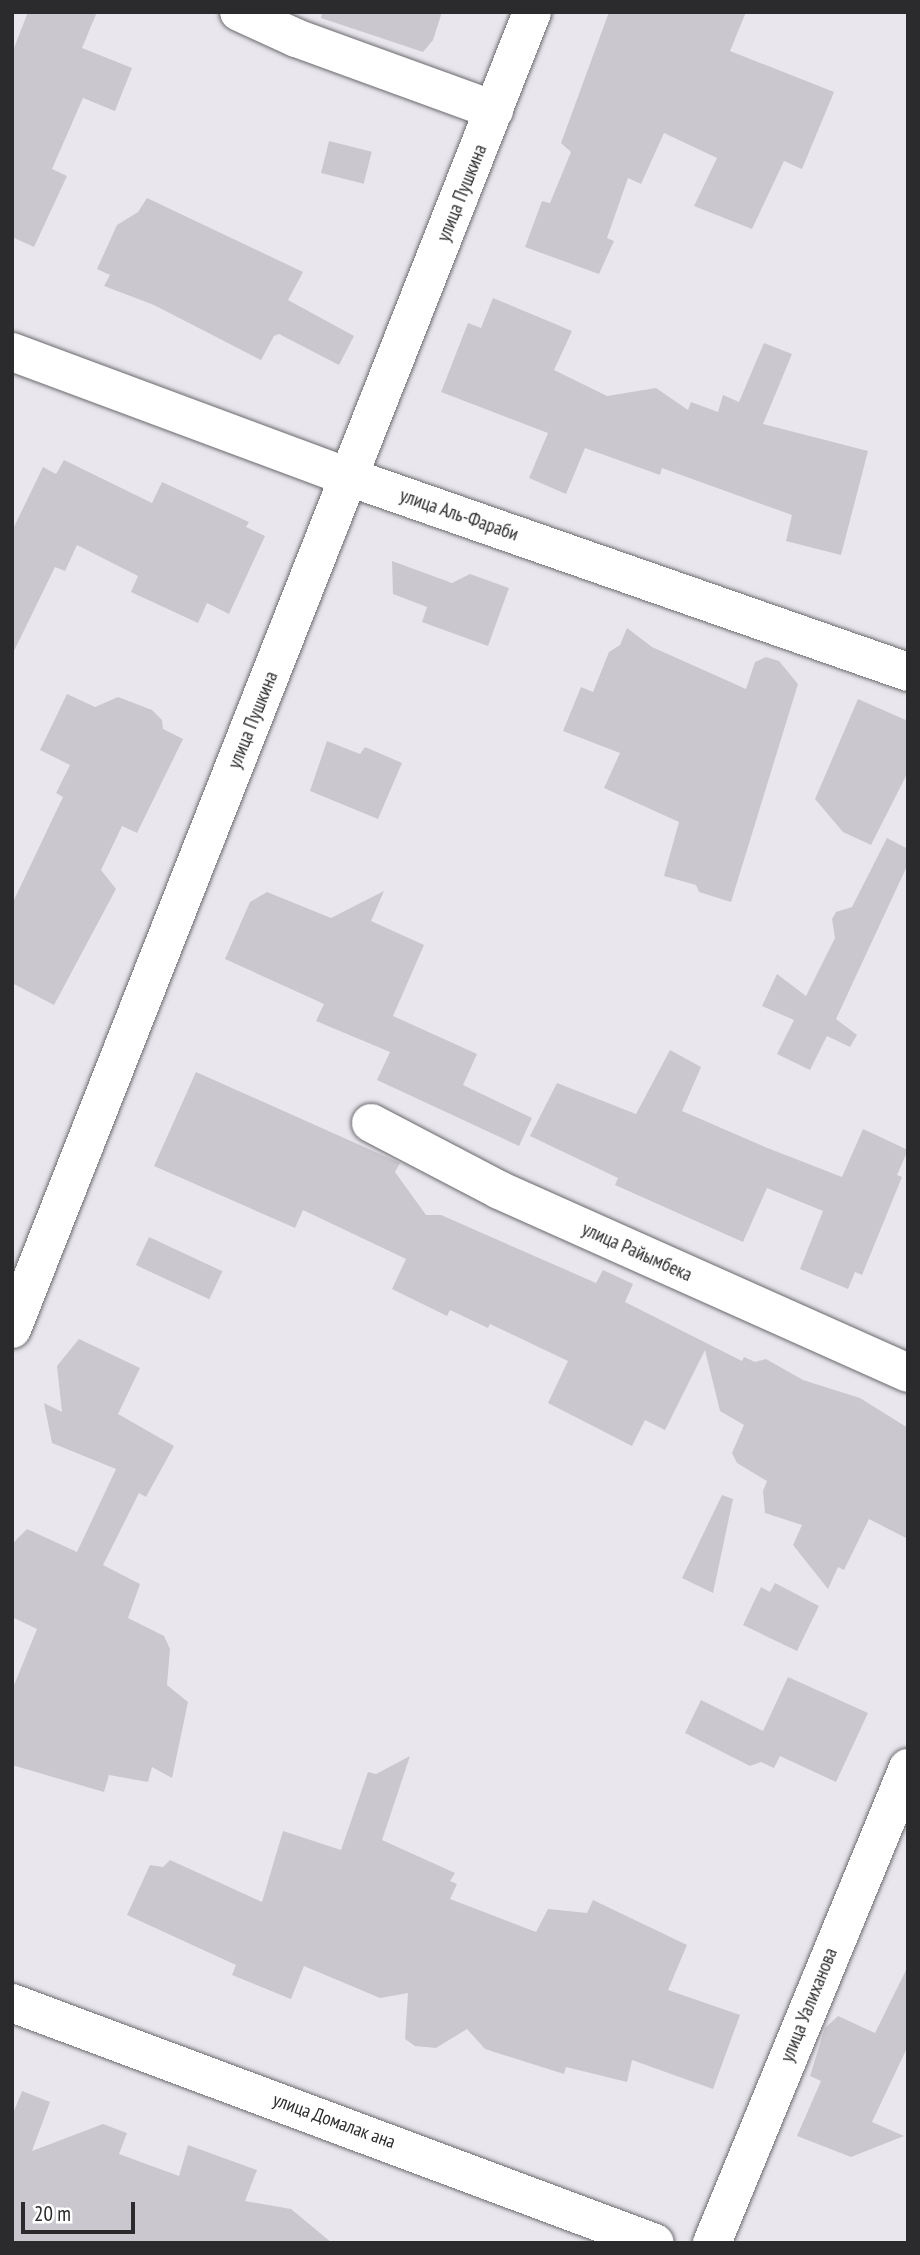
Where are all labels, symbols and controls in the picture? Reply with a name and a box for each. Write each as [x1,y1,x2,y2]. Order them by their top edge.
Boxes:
street label: улица Пушкина [432,141,492,245]
street label: улица Аль-Фараби [397,484,521,546]
street label: улица Пушкина [223,668,283,772]
street label: улица Райымбека [578,1218,696,1286]
street label: улица Уалиханова [776,1944,842,2066]
street label: улица Домалак ана [270,2088,398,2154]
scale bar [24,2188,138,2232]
text: 20 m [34,2200,71,2227]

